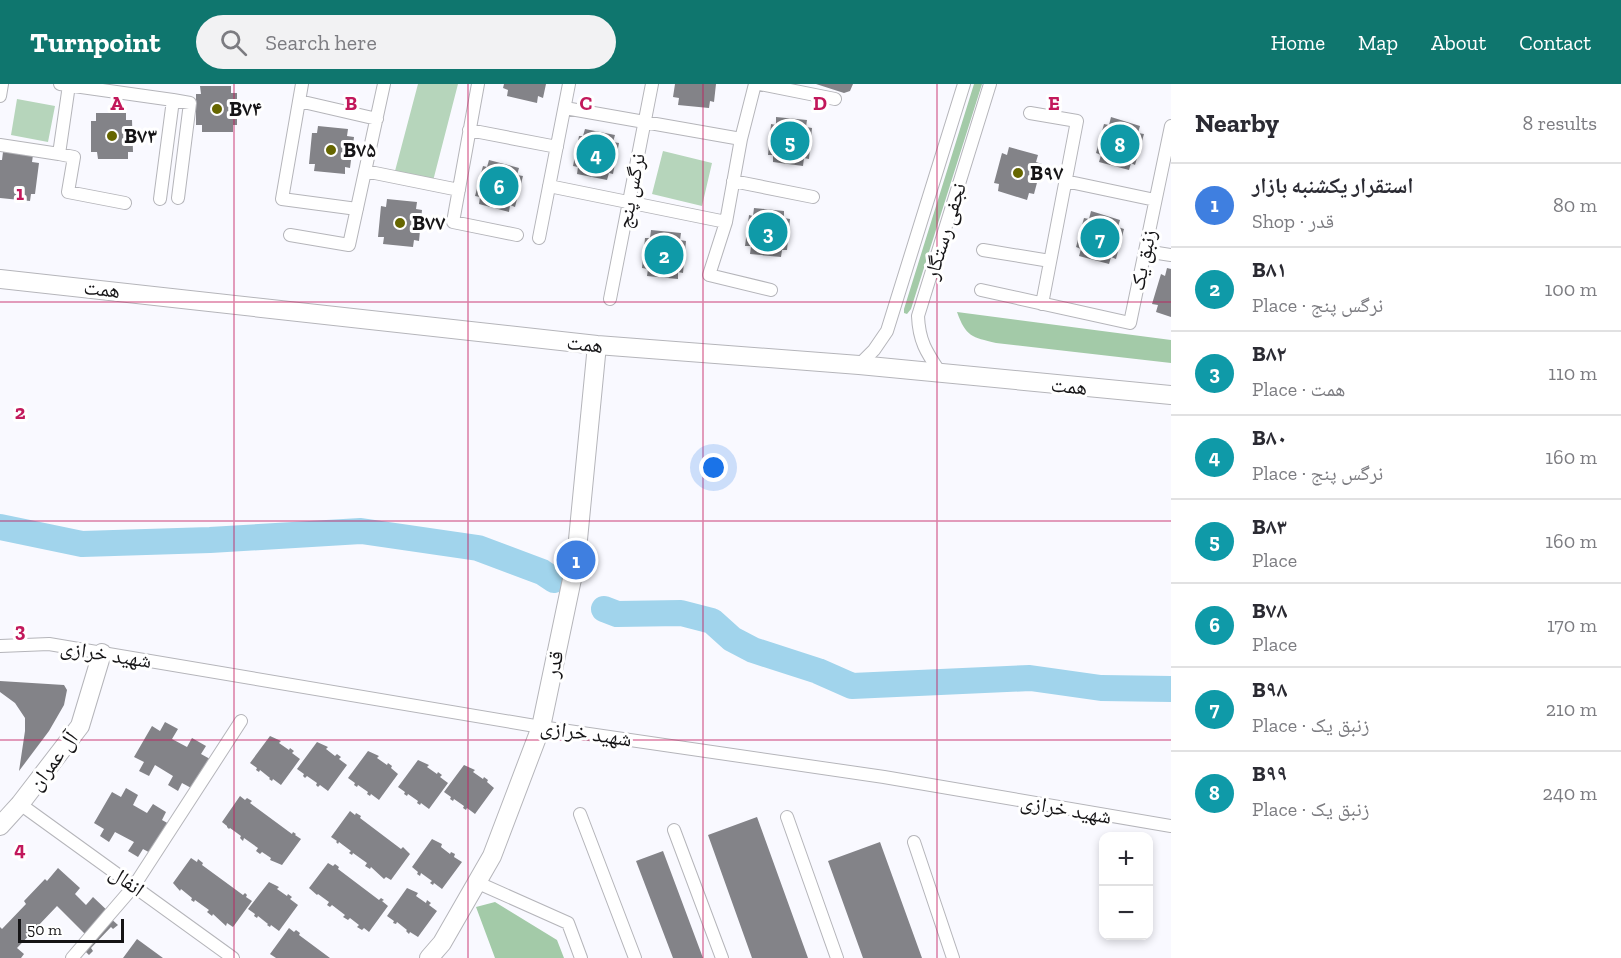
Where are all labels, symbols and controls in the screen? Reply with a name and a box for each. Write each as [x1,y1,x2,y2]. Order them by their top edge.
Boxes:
search box [196,15,616,69]
text: Turnpoint [30,26,160,59]
icon: search [217,26,250,59]
text: Search here [265,29,377,56]
text: Home [1271,30,1325,55]
text: Map [1358,30,1398,55]
text: About [1431,30,1486,55]
text: Contact [1519,30,1591,55]
text: A [110,91,124,115]
text: B [345,91,357,115]
text: C [580,91,593,115]
text: D [813,91,827,115]
text: E [1048,91,1060,115]
place label: B۷۴ [229,96,263,121]
marker: B۷۴ [210,102,224,116]
text: Nearby [1195,107,1279,139]
text: 8 results [1522,111,1597,135]
pin: 5 [770,118,810,164]
pin: 8 [1100,122,1140,166]
place label: B۷۳ [124,123,158,148]
marker: B۷۳ [105,129,119,143]
pin: 4 [576,132,616,176]
place label: B۷۵ [343,137,377,162]
marker: B۷۵ [324,143,338,157]
street label: نرگس پنج [611,151,651,231]
place label: B۹۷ [1030,160,1064,185]
pin: 6 [480,164,518,208]
marker: B۹۷ [1011,166,1025,180]
text: استقرار یکشنبه بازار [1252,172,1414,199]
street label: نجفی رستگار [918,180,972,283]
text: 1 [16,181,24,205]
text: 1 [1210,193,1219,217]
text: 80 m [1553,193,1597,217]
text: Shop · قدر [1252,209,1334,233]
place label: B۷۷ [412,210,446,235]
pin: 3 [748,210,788,254]
marker: B۷۷ [393,216,407,230]
pin: 7 [1080,216,1120,260]
street label: زنبق یک [1124,227,1162,293]
pin: 2 [644,232,684,278]
text: B۸۱ [1252,256,1287,283]
street label: همت [83,274,122,303]
text: 2 [1209,277,1220,301]
text: 100 m [1544,277,1597,301]
text: Place · نرگس پنج [1252,293,1383,317]
street label: همت [566,329,605,358]
text: B۸۲ [1252,340,1287,367]
text: 3 [1209,361,1220,385]
text: 110 m [1548,361,1597,385]
street label: همت [1050,371,1088,400]
text: Place · همت [1252,377,1345,401]
text: 2 [15,400,26,424]
text: B۸۰ [1252,424,1287,451]
text: 4 [1209,445,1220,469]
text: 160 m [1545,445,1597,469]
your location [699,453,728,482]
text: Place · نرگس پنج [1252,461,1383,485]
text: B۸۳ [1252,513,1287,540]
text: 5 [1209,529,1220,553]
text: 160 m [1545,529,1597,553]
pin: 1 [556,538,596,582]
text: Place [1252,548,1297,572]
text: B۷۸ [1252,597,1287,624]
text: 6 [1209,613,1220,637]
text: 170 m [1547,613,1597,637]
text: 3 [15,618,26,642]
text: Place [1252,632,1297,656]
street label: شهید خرازی [59,634,153,673]
street label: قدر [538,648,569,681]
text: B۹۸ [1252,676,1287,703]
text: 7 [1210,697,1219,721]
text: 210 m [1546,697,1597,721]
text: Place · زنبق یک [1252,713,1369,737]
street label: شهید خرازی [539,714,633,751]
street label: آل عمران [22,726,83,795]
text: B۹۹ [1252,760,1287,787]
text: 8 [1209,781,1220,805]
text: 240 m [1543,781,1597,805]
street label: شهید خرازی [1019,788,1114,829]
text: Place · زنبق یک [1252,797,1369,821]
map controls [1099,832,1153,940]
button: + [1099,832,1153,886]
text: 4 [14,837,26,861]
street label: انفال [105,860,149,901]
button: − [1099,886,1153,940]
scale bar [18,916,124,944]
text: 50 m [27,920,62,939]

